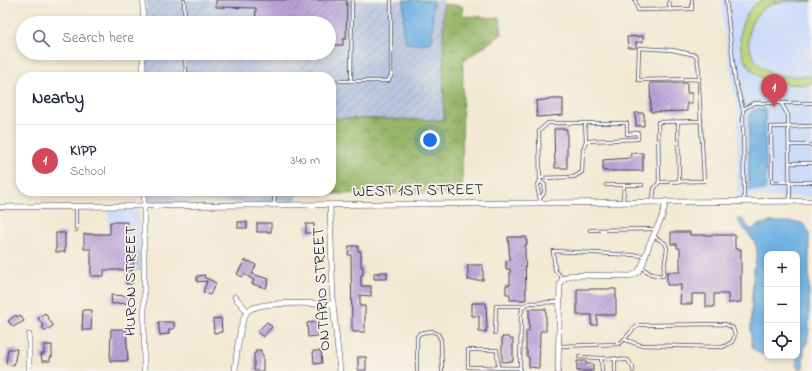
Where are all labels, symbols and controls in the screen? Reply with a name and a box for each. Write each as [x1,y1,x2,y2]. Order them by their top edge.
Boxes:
search box [16,16,336,60]
icon: search [30,27,52,49]
text: Search here [62,27,134,49]
pin: 1 [761,74,787,107]
text: Nearby [32,86,84,111]
your location [420,130,440,150]
text: KIPP [70,140,96,162]
text: 1 [43,151,47,170]
text: 340 m [290,151,320,170]
text: School [70,162,106,181]
street label: WEST 1ST STREET [352,178,484,204]
street label: HURON STREET [119,226,143,336]
street label: ONTARIO STREET [307,226,337,352]
map controls [764,251,800,359]
button: + [764,251,800,287]
button: − [764,287,800,323]
button: locate [764,323,800,359]

